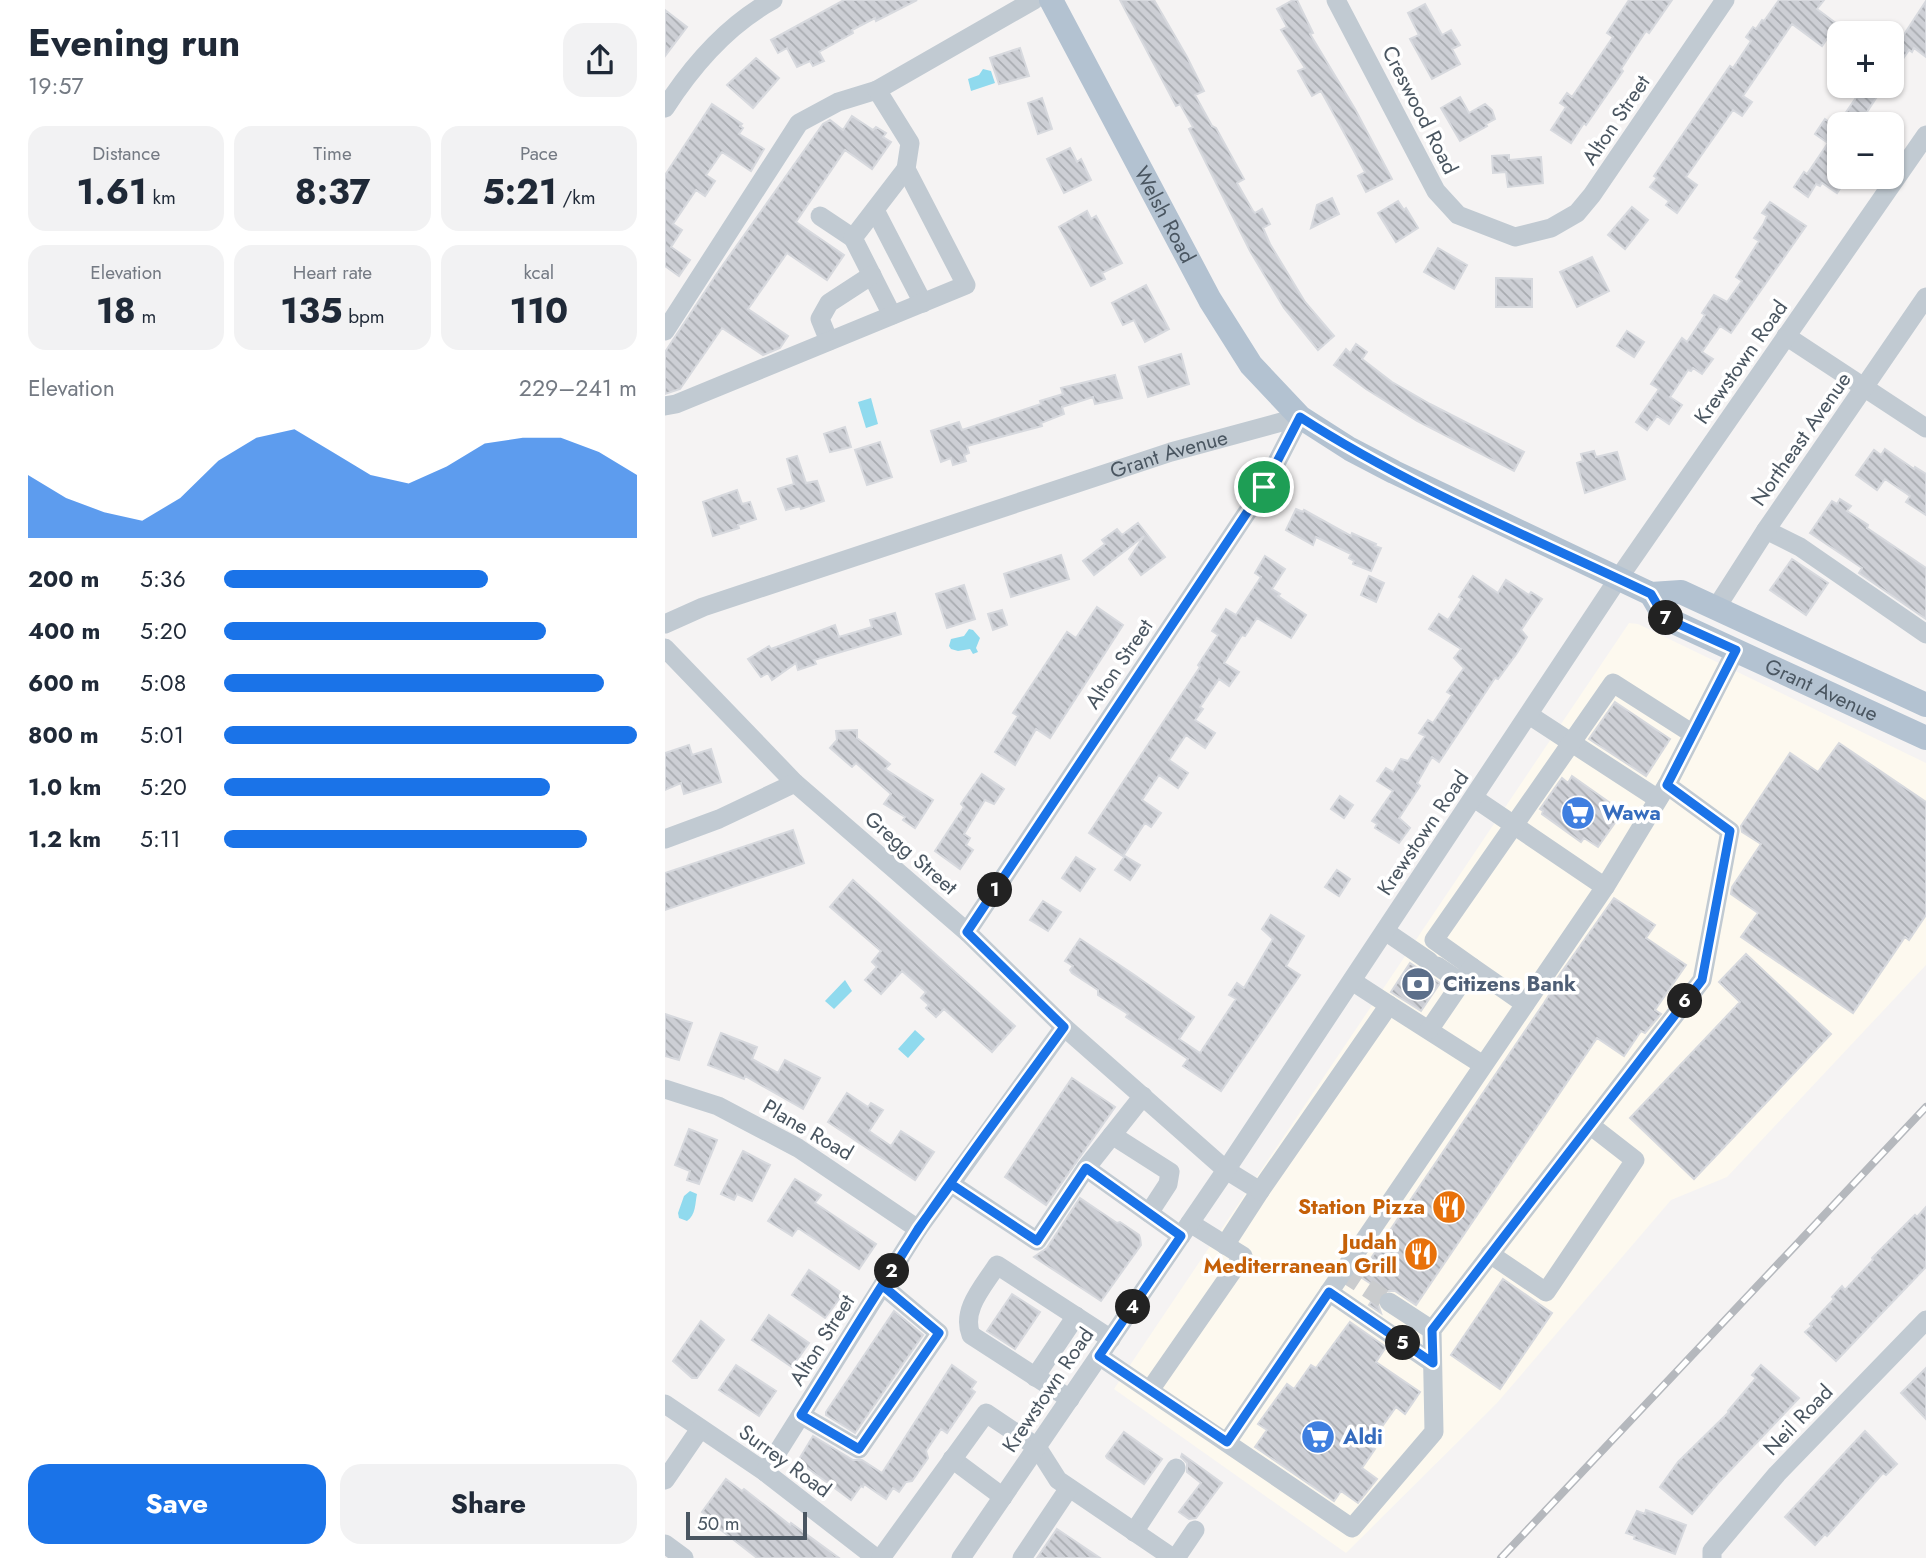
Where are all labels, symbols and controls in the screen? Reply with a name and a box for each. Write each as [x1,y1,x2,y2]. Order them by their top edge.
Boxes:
text: Evening run [28,15,240,70]
map controls [1827,21,1904,189]
button: + [1827,21,1904,98]
button: share [563,23,637,97]
street label: Creswood Road [1375,40,1465,180]
text: 19:57 [28,69,84,103]
street label: Alton Street [1575,69,1657,171]
button: − [1827,112,1904,189]
text: Distance [92,140,160,167]
text: Time [313,140,352,167]
text: Pace [520,140,558,167]
street label: Welsh Road [1127,161,1203,269]
text: 1.61 [77,167,147,217]
text: 8:37 [295,167,370,217]
text: 5:21 [482,167,557,217]
text: km [147,184,176,211]
text: /km [557,184,595,211]
text: Elevation [90,259,162,286]
text: Heart rate [293,259,372,286]
text: kcal [523,259,554,286]
text: 18 [96,286,136,336]
text: 135 [280,286,342,336]
text: 110 [509,286,568,336]
street label: Krewstown Road [1687,294,1795,430]
text: m [136,303,156,330]
text: bpm [342,303,385,330]
street label: Northeast Avenue [1744,366,1858,512]
text: Elevation [28,371,115,405]
text: 229–241 m [519,371,637,405]
street label: Grant Avenue [1106,422,1231,486]
pin [1234,457,1294,517]
icon: arrive [1245,468,1283,506]
text: 200 m [28,562,99,596]
text: 5:36 [140,562,186,596]
pin: 7 [1649,600,1683,636]
text: 7 [1660,604,1671,631]
street label: Alton Street [1078,613,1160,715]
text: 400 m [28,614,100,648]
text: 5:20 [140,614,187,648]
street label: Grant Avenue [1760,651,1883,729]
text: 600 m [28,666,100,700]
text: 5:08 [140,666,186,700]
text: 800 m [28,718,99,752]
text: 5:01 [140,718,184,752]
street label: Krewstown Road [1370,764,1476,902]
text: 1.0 km [28,770,101,804]
text: 5:20 [140,770,187,804]
supermarket icon: Wawa [1559,794,1597,832]
place label: Wawa [1602,798,1661,828]
street label: Gregg Street [858,804,964,902]
text: 1.2 km [28,822,101,856]
text: 5:11 [140,822,181,856]
pin: 1 [977,872,1013,908]
text: 1 [990,876,999,903]
bank icon: Citizens Bank [1399,965,1437,1003]
place label: Citizens Bank [1443,969,1576,999]
pin: 6 [1667,984,1703,1018]
text: 6 [1678,987,1691,1014]
street label: Plane Road [757,1092,859,1168]
restaurant icon: Station Pizza [1430,1188,1468,1226]
place label: Station Pizza [1298,1192,1425,1222]
place label: Judah Mediterranean Grill [1204,1227,1397,1281]
restaurant icon: Judah Mediterranean Grill [1402,1235,1440,1273]
pin: 2 [875,1254,909,1288]
text: 2 [885,1257,898,1284]
street label: Alton Street [782,1289,862,1391]
pin: 4 [1115,1290,1151,1324]
text: 4 [1126,1293,1139,1320]
street label: Krewstown Road [995,1321,1101,1459]
pin: 5 [1385,1326,1421,1360]
text: 5 [1396,1329,1409,1356]
street label: Neil Road [1756,1378,1840,1462]
street label: Surrey Road [733,1417,837,1505]
supermarket icon: Aldi [1299,1418,1337,1456]
place label: Aldi [1342,1422,1383,1452]
button: Save [28,1464,326,1544]
button: Share [340,1464,637,1544]
scale bar [686,1509,807,1541]
text: 50 m [697,1510,740,1537]

